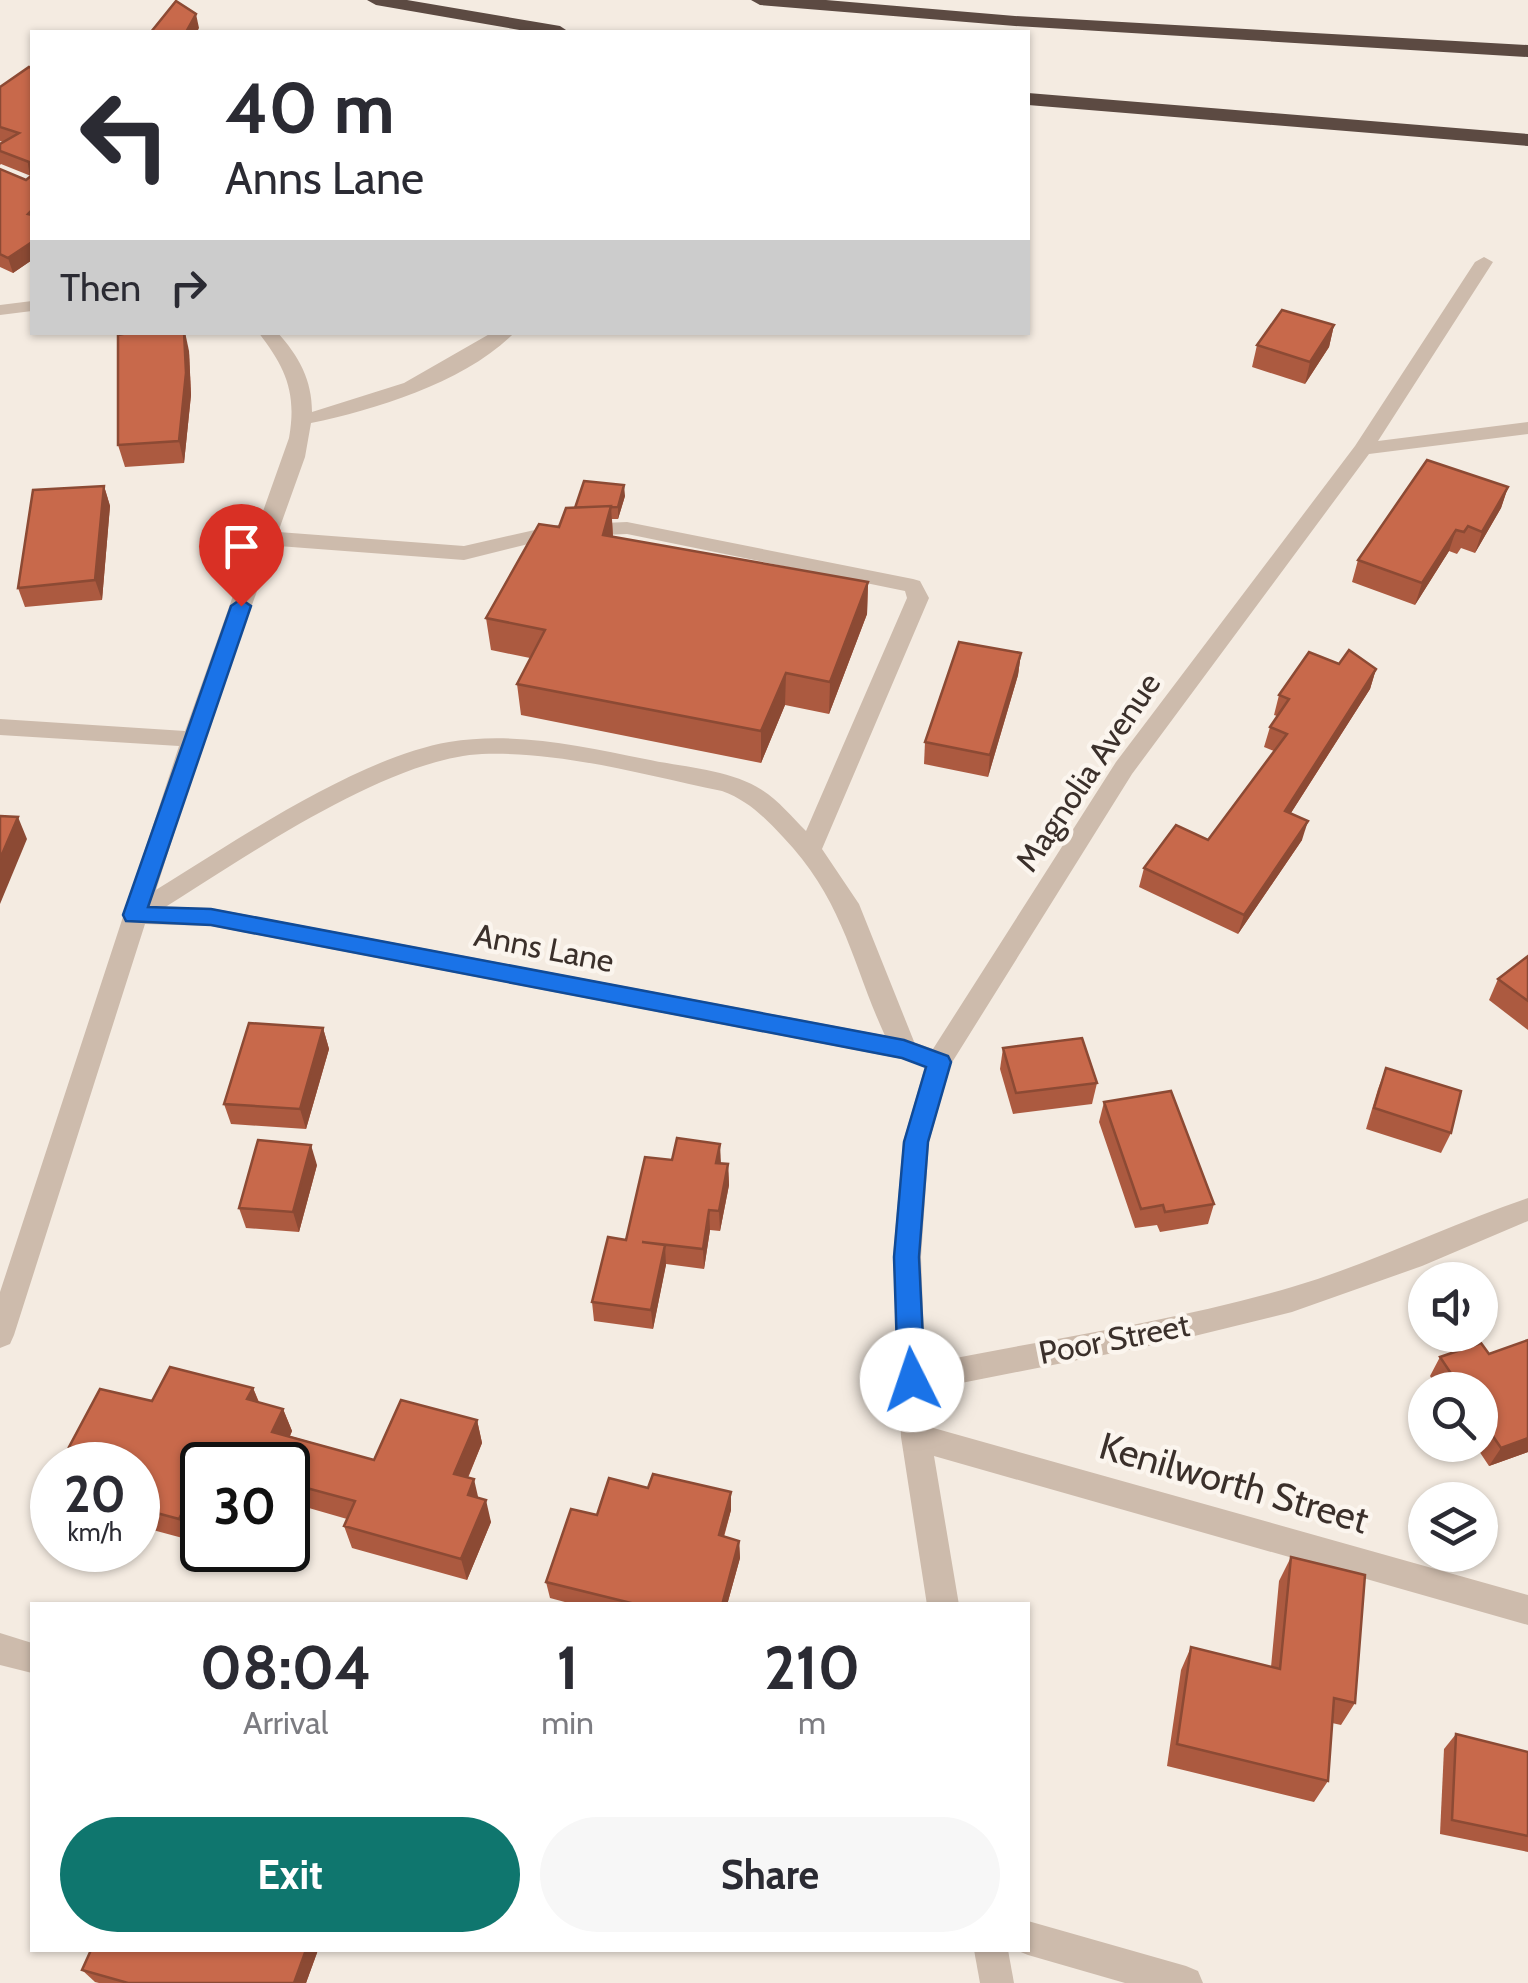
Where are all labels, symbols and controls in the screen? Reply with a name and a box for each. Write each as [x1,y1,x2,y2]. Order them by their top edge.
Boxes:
text: 40 m [225,65,394,151]
icon: left [60,70,190,200]
text: Anns Lane [225,151,424,205]
icon: right [161,260,216,315]
text: Then [60,264,141,311]
pin [199,504,284,607]
icon: arrive [214,519,269,574]
street label: Magnolia Avenue [1007,665,1168,878]
street label: Anns Lane [471,915,617,980]
map controls [1408,1262,1498,1572]
button: sound [1408,1262,1498,1352]
street label: Poor Street [1035,1305,1193,1372]
position arrow [860,1328,964,1432]
button: search [1408,1372,1498,1462]
street label: Kenilworth Street [1094,1422,1374,1543]
speed limit sign: 30 [180,1442,310,1572]
text: 20 [64,1464,126,1525]
button: layers [1408,1482,1498,1572]
text: km/h [68,1517,122,1547]
text: 08:04 [200,1631,371,1704]
text: 1 [557,1631,579,1704]
text: 210 [764,1631,860,1704]
text: Arrival [243,1703,328,1742]
text: min [541,1703,594,1742]
text: m [798,1703,826,1742]
button: Exit [60,1817,520,1932]
button: Share [540,1817,1000,1932]

